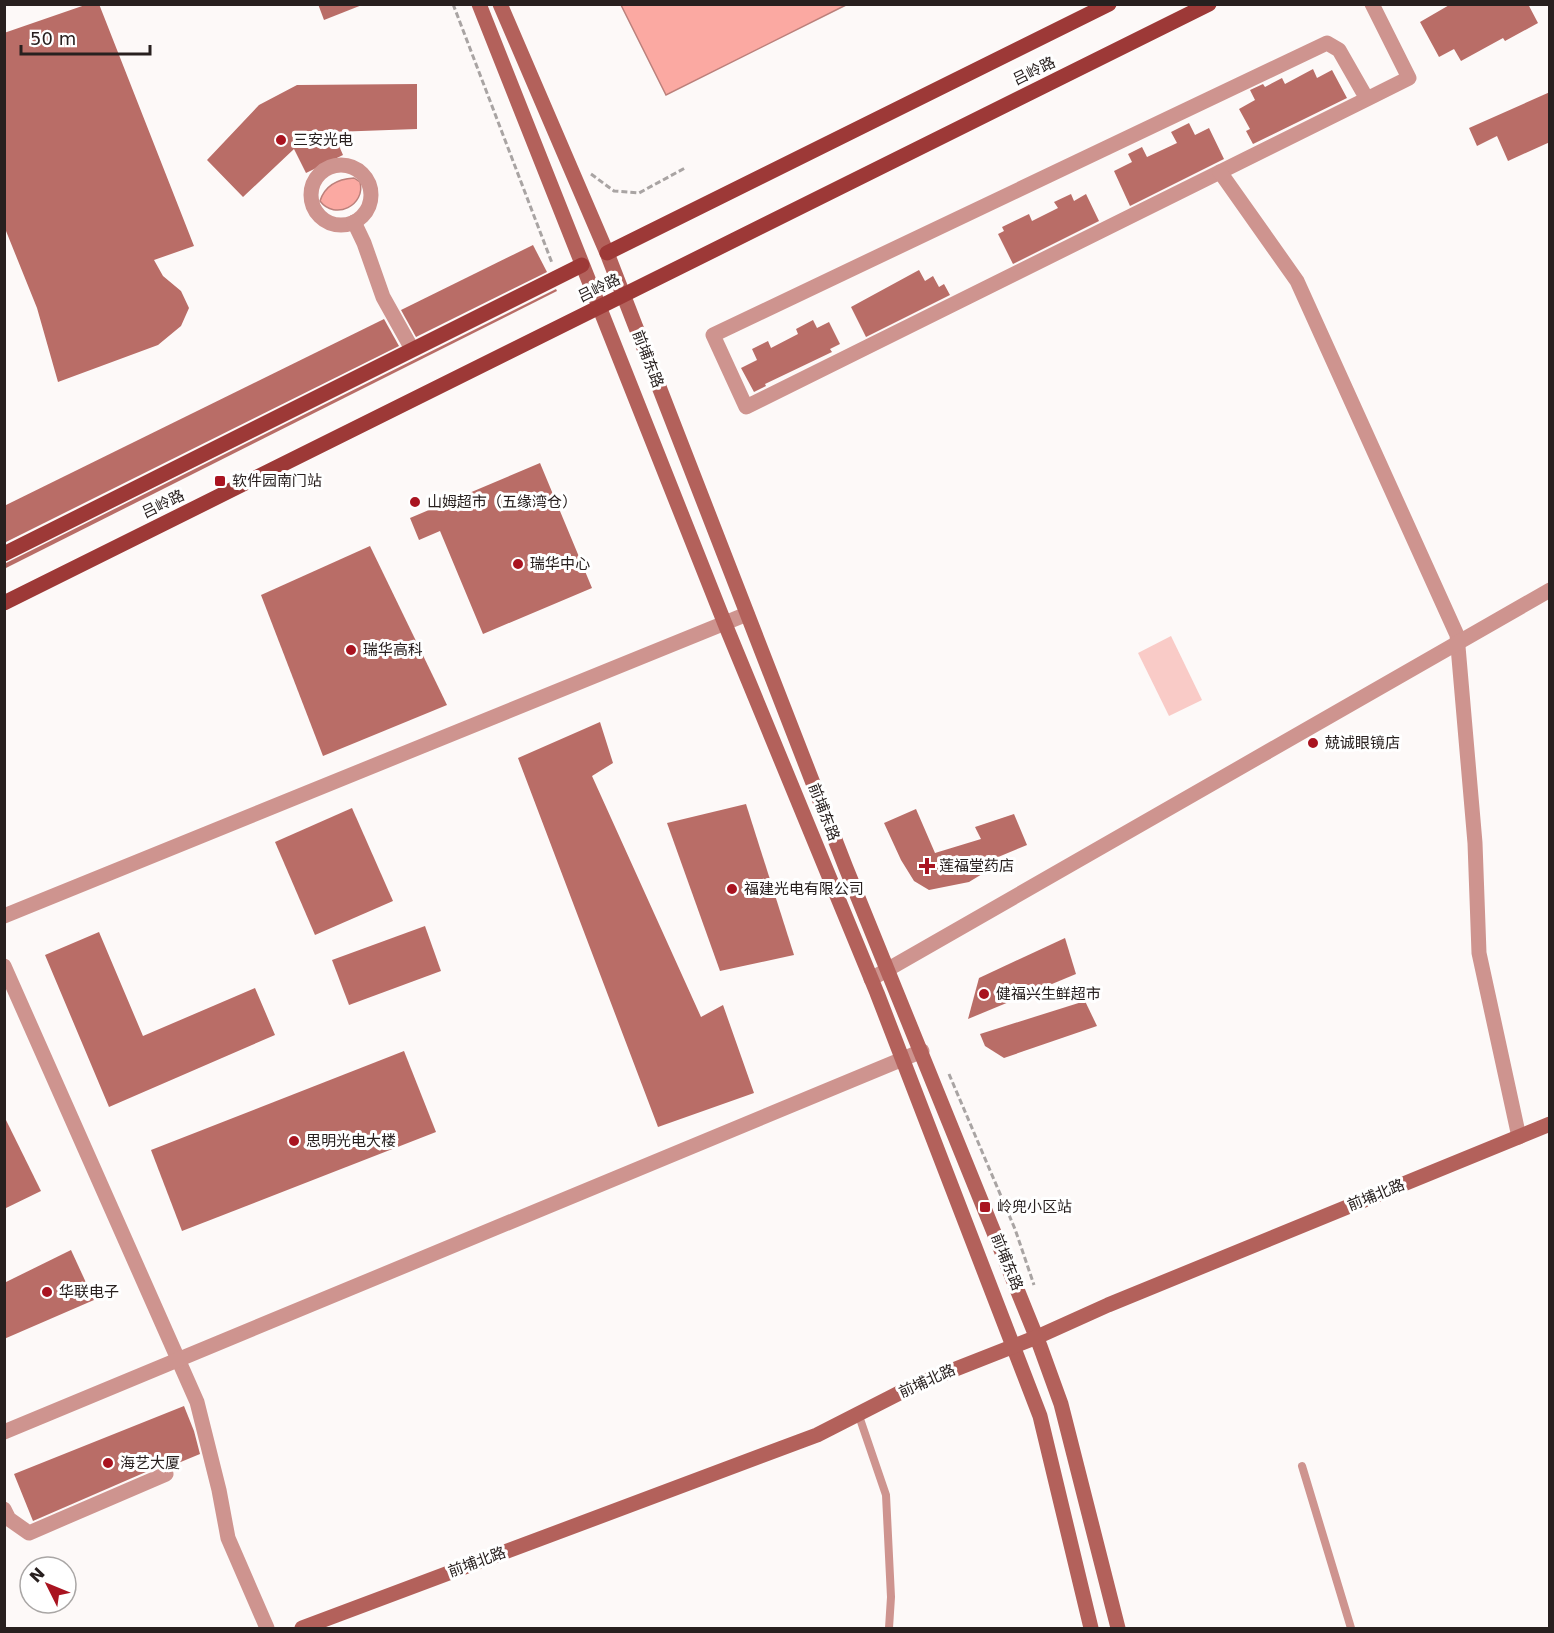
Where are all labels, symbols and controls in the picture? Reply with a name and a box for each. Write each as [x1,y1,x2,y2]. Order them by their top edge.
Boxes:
scale bar [21,18,150,56]
text: 50 m [30,28,76,49]
street label: 吕岭路 [1010,53,1058,89]
place label: 三安光电 [293,131,353,149]
marker: 三安光电 [274,133,288,147]
street label: 吕岭路 [575,270,623,306]
street label: 前埔东路 [629,328,667,390]
place label: 软件园南门站 [232,472,322,490]
marker: 软件园南门站 [213,474,227,488]
street label: 吕岭路 [139,486,187,522]
place label: 山姆超市（五缘湾仓） [427,493,577,511]
marker: 山姆超市（五缘湾仓） [408,495,422,509]
place label: 瑞华中心 [530,555,590,573]
marker: 瑞华中心 [511,557,525,571]
place label: 瑞华高科 [363,641,423,659]
marker: 瑞华高科 [344,643,358,657]
place label: 兢诚眼镜店 [1325,734,1400,752]
marker: 兢诚眼镜店 [1306,736,1320,750]
street label: 前埔东路 [805,781,843,843]
place label: 莲福堂药店 [939,857,1014,875]
marker: 莲福堂药店 [920,859,934,873]
place label: 福建光电有限公司 [744,880,864,898]
marker: 福建光电有限公司 [725,882,739,896]
place label: 健福兴生鲜超市 [996,985,1101,1003]
marker: 健福兴生鲜超市 [977,987,991,1001]
place label: 思明光电大楼 [306,1132,396,1150]
marker: 思明光电大楼 [287,1134,301,1148]
street label: 前埔北路 [1345,1175,1407,1215]
place label: 岭兜小区站 [997,1198,1072,1216]
marker: 岭兜小区站 [978,1200,992,1214]
street label: 前埔东路 [987,1231,1027,1293]
place label: 华联电子 [59,1283,119,1301]
marker: 华联电子 [40,1285,54,1299]
street label: 前埔北路 [896,1361,958,1401]
place label: 海艺大厦 [120,1454,180,1472]
marker: 海艺大厦 [101,1456,115,1470]
street label: 前埔北路 [446,1543,508,1581]
north arrow [18,1555,78,1615]
text: N [26,1564,49,1586]

